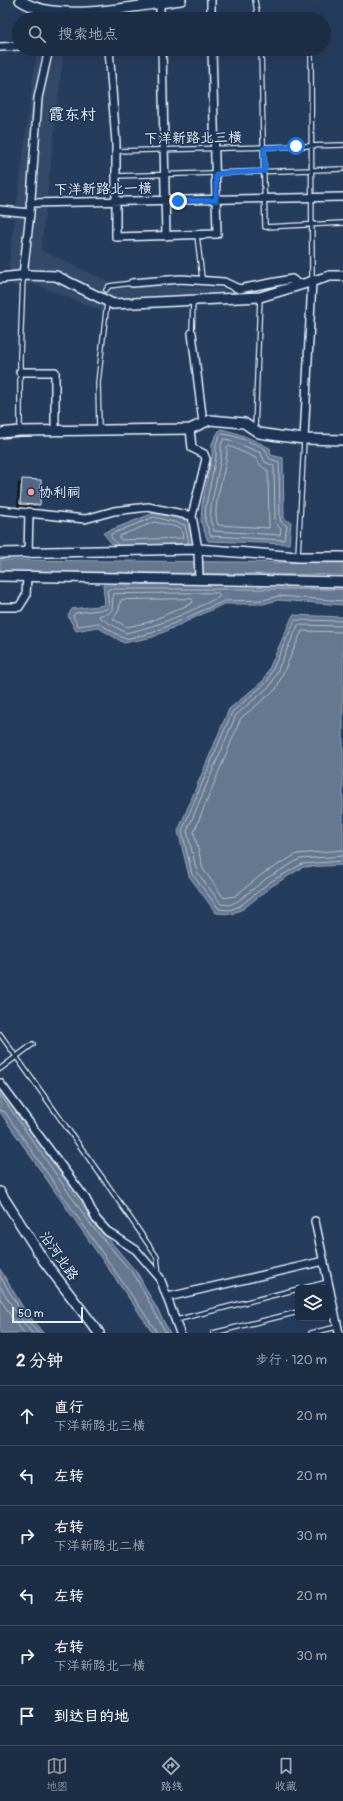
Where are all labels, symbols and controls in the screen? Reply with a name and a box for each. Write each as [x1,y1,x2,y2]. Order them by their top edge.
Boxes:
search box [12,12,331,56]
icon: search [26,23,48,45]
text: 搜索地点 [58,25,118,44]
district label: 霞东村 [48,105,96,125]
street label: 下洋新路北三横 [144,129,242,147]
route start [287,137,305,155]
street label: 下洋新路北一横 [54,180,152,198]
route end [169,192,187,210]
place label: 协利祠 [39,484,81,501]
marker: 协利祠 [26,487,36,497]
street label: 沿河北路 [36,1228,82,1284]
map controls [295,1285,331,1321]
button: layers [295,1285,331,1321]
scale bar [12,1305,83,1324]
text: 50 m [18,1307,44,1320]
text: 2 分钟 [16,1350,63,1371]
text: 步行 · 120 m [256,1352,327,1368]
text: 直行 [54,1398,84,1417]
icon: ahead [16,1405,38,1427]
text: 20 m [296,1408,327,1424]
text: 下洋新路北三横 [54,1418,145,1434]
icon: left [16,1465,38,1487]
text: 左转 [54,1467,84,1486]
text: 20 m [296,1468,327,1484]
text: 右转 [54,1518,84,1537]
icon: right [16,1525,38,1547]
text: 30 m [297,1528,327,1544]
text: 下洋新路北二横 [54,1538,145,1554]
icon: left [16,1585,38,1607]
text: 左转 [54,1587,84,1606]
text: 20 m [296,1588,327,1604]
text: 右转 [54,1638,84,1657]
icon: right [16,1645,38,1667]
text: 30 m [297,1648,327,1664]
text: 下洋新路北一横 [54,1658,145,1674]
icon: arrive [16,1705,38,1727]
text: 到达目的地 [54,1707,129,1726]
tab: 地图 [46,1755,68,1793]
tab: 路线 [160,1755,182,1793]
tab: 收藏 [275,1755,297,1793]

